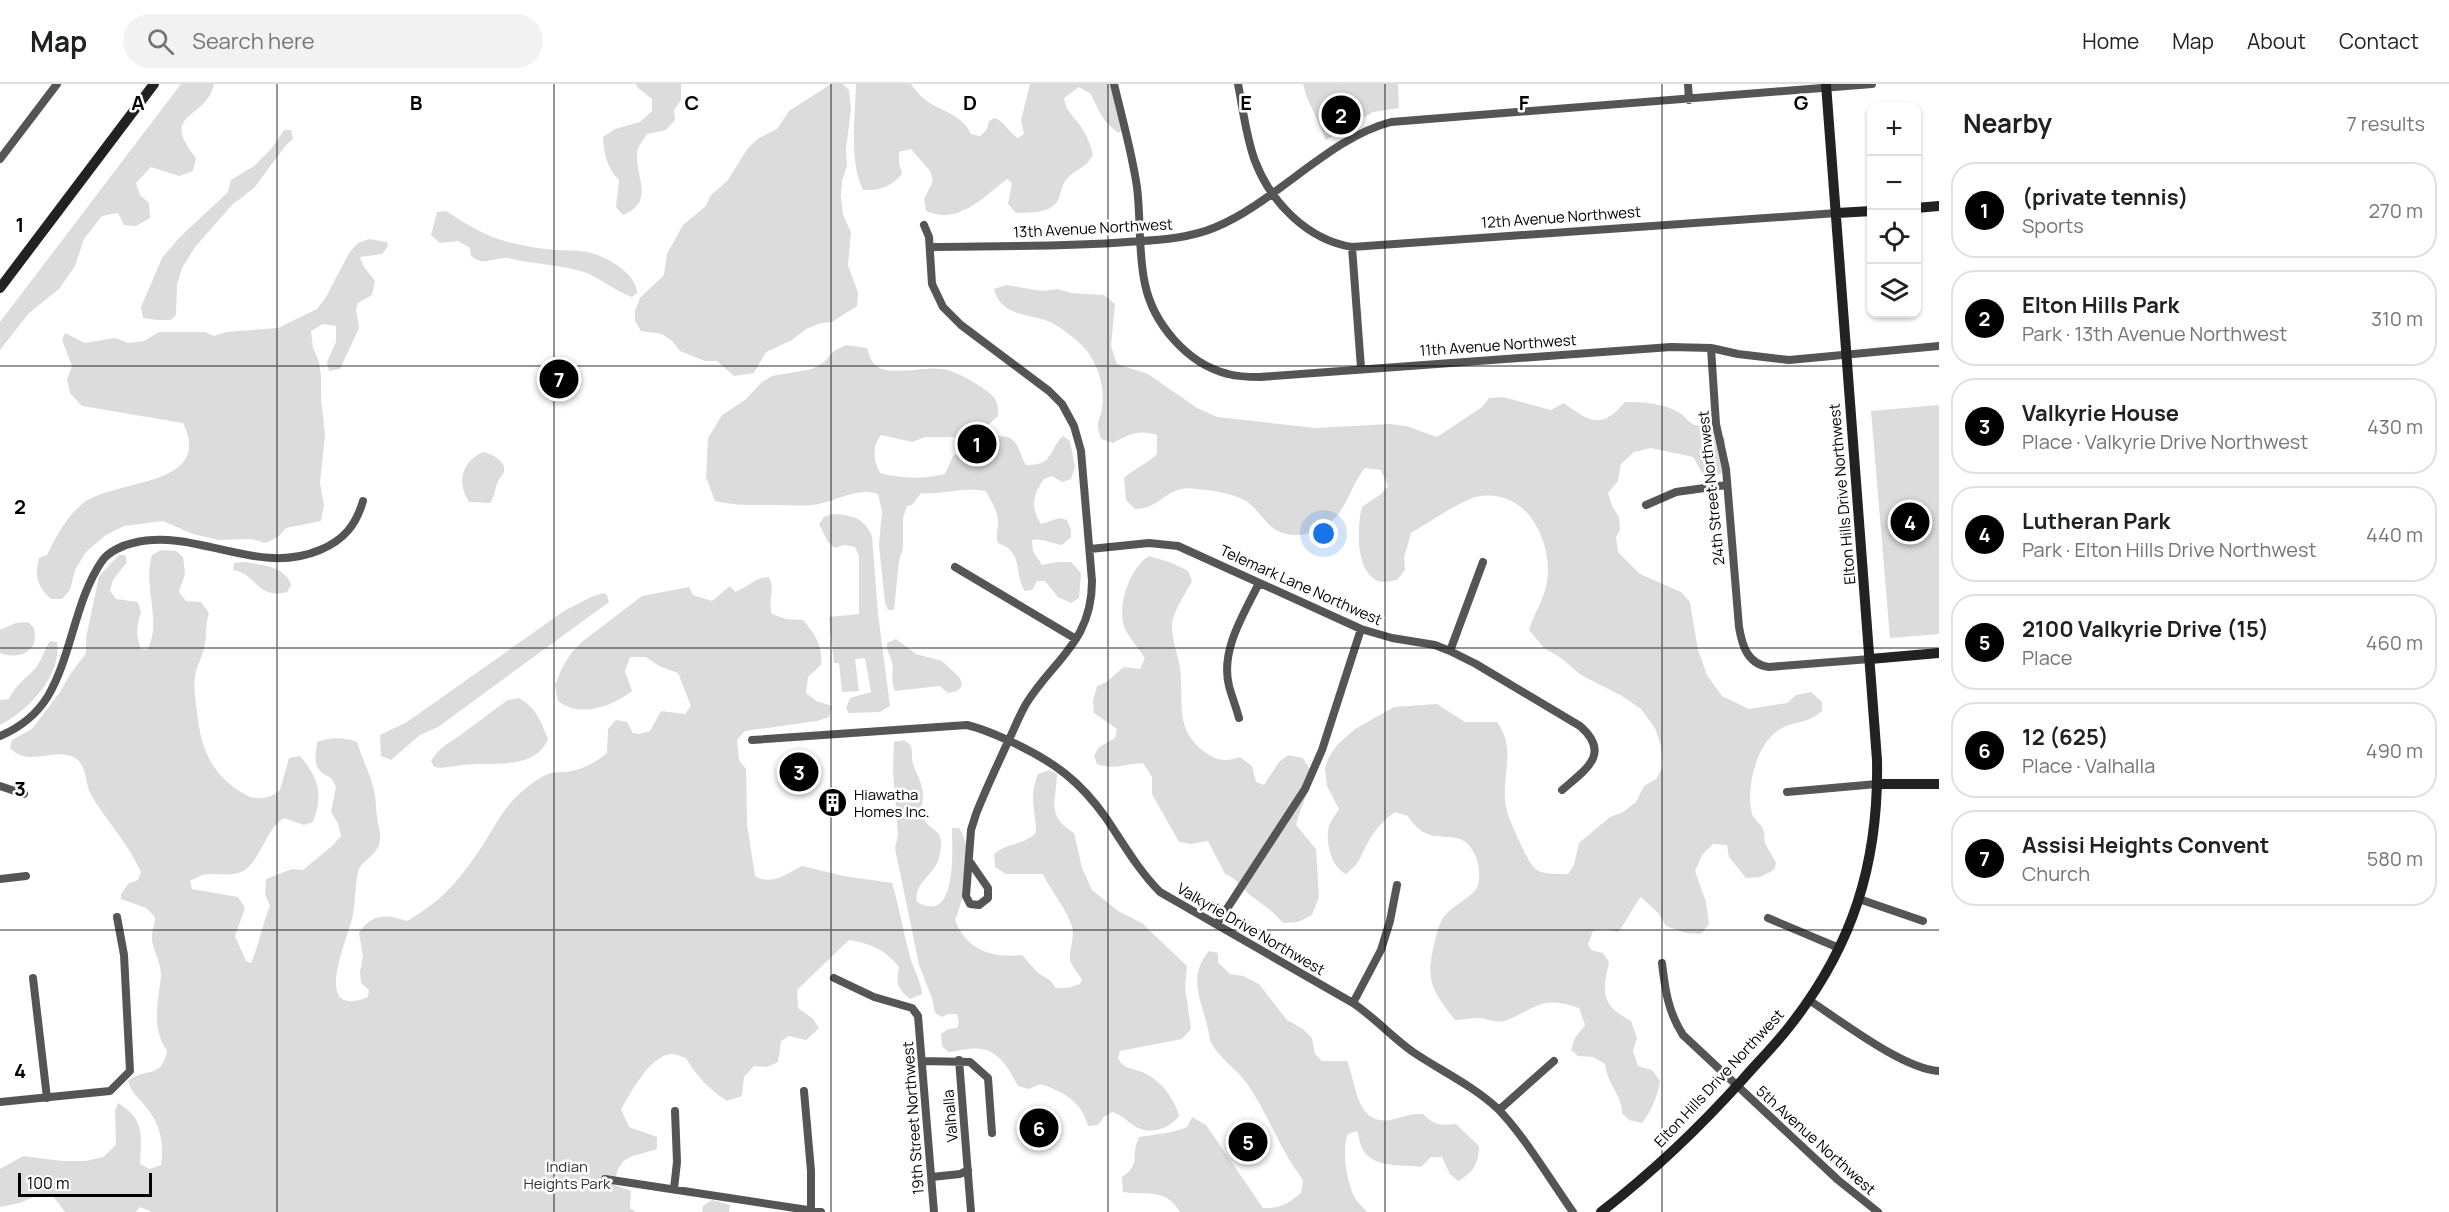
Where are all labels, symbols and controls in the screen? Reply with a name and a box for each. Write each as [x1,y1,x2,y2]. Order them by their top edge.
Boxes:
search box [123,14,543,68]
text: Map [30,22,87,60]
icon: search [144,25,177,58]
text: Search here [192,26,315,56]
text: Home [2082,27,2139,55]
text: Map [2172,27,2214,55]
text: About [2247,27,2306,55]
text: Contact [2339,27,2419,55]
text: A [131,89,145,116]
text: B [410,89,423,116]
text: C [685,89,699,116]
text: D [963,89,977,116]
text: E [1240,89,1252,116]
text: F [1519,89,1530,116]
text: G [1794,89,1809,116]
pin: 2 [1322,93,1360,138]
map controls [1867,102,1921,318]
button: + [1867,102,1921,156]
text: Nearby [1963,105,2052,141]
text: 7 results [2347,110,2425,137]
button: − [1867,156,1921,210]
text: (private tennis) [2022,182,2188,212]
text: 1 [1980,197,1989,224]
text: 270 m [2368,197,2423,224]
street label: 12th Avenue Northwest [1480,201,1642,233]
button: locate [1867,210,1921,264]
text: 1 [16,211,24,238]
text: Sports [2022,212,2084,239]
street label: 13th Avenue Northwest [1013,213,1173,243]
button: layers [1867,264,1921,318]
text: Elton Hills Park [2022,290,2179,320]
text: 2 [1979,305,1990,332]
text: 310 m [2371,305,2423,332]
text: Park · 13th Avenue Northwest [2022,320,2287,347]
street label: 11th Avenue Northwest [1419,329,1577,361]
pin: 7 [540,356,578,402]
text: Valkyrie House [2022,398,2179,428]
street label: Elton Hills Drive Northwest [1824,403,1860,585]
street label: 24th Street Northwest [1692,410,1730,566]
text: 3 [1979,413,1990,440]
text: 430 m [2367,413,2423,440]
pin: 1 [958,422,996,466]
text: Place · Valkyrie Drive Northwest [2022,428,2308,455]
text: 2 [14,493,26,520]
pin: 4 [1890,500,1930,544]
text: Lutheran Park [2022,506,2170,536]
your location [1309,519,1338,548]
text: 4 [1978,521,1991,548]
text: 440 m [2366,521,2423,548]
text: Park · Elton Hills Drive Northwest [2022,536,2317,563]
street label: Telemark Lane Northwest [1217,540,1385,630]
text: 2100 Valkyrie Drive (15) [2022,614,2269,644]
text: 5 [1979,629,1990,656]
text: 460 m [2366,629,2423,656]
text: Place [2022,644,2072,671]
text: 12 (625) [2022,722,2109,752]
text: 6 [1978,737,1991,764]
text: 490 m [2366,737,2423,764]
pin: 3 [780,750,818,794]
text: Place · Valhalla [2022,752,2155,779]
text: 3 [14,775,26,802]
place label: Hiawatha Homes Inc. [854,784,930,822]
building icon: Hiawatha Homes Inc. [817,787,849,819]
text: Assisi Heights Convent [2022,830,2269,860]
text: 7 [1979,845,1990,872]
text: 580 m [2367,845,2423,872]
text: Church [2022,860,2090,887]
street label: Valkyrie Drive Northwest [1173,878,1329,980]
street label: Elton Hills Drive Northwest [1649,1004,1789,1152]
street label: 19th Street Northwest [897,1041,929,1195]
text: 4 [14,1057,26,1084]
street label: 5th Avenue Northwest [1752,1081,1880,1199]
street label: Valhalla [937,1089,963,1143]
pin: 6 [1020,1106,1058,1150]
pin: 5 [1228,1120,1268,1164]
park label: Indian Heights Park [523,1156,611,1194]
scale bar [18,1170,152,1198]
text: 100 m [27,1172,70,1194]

